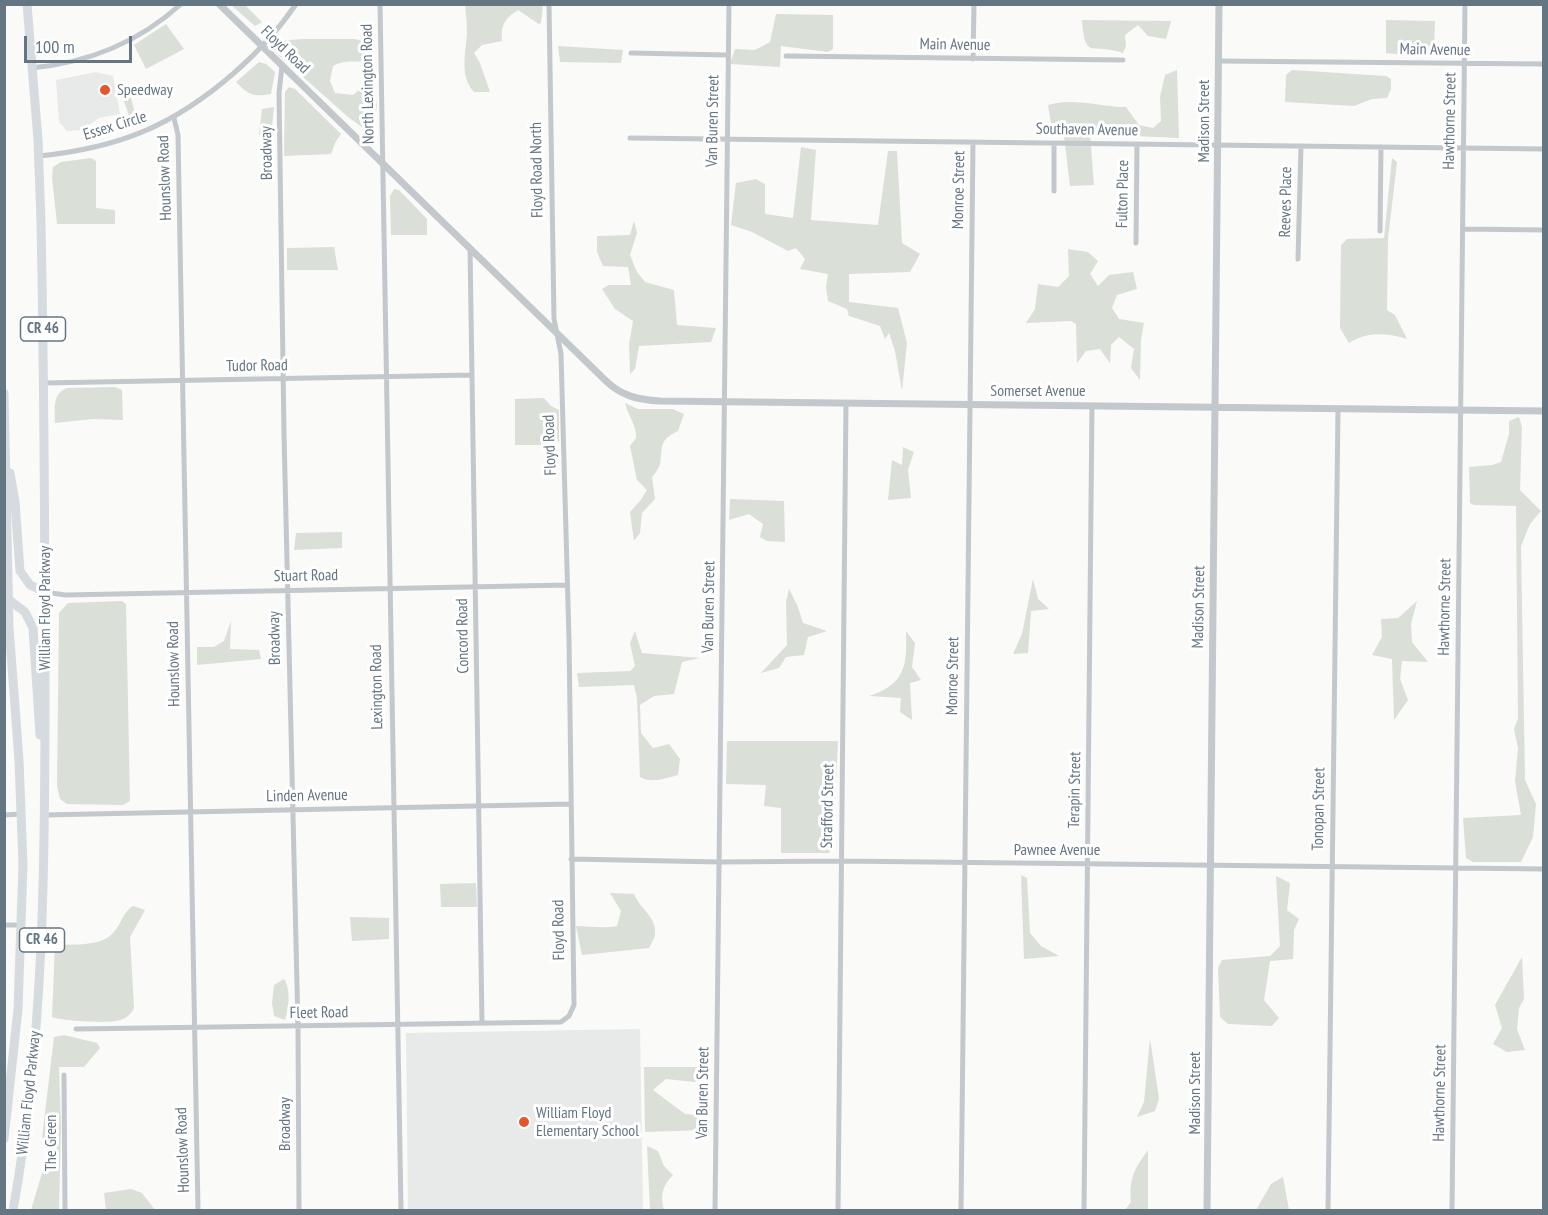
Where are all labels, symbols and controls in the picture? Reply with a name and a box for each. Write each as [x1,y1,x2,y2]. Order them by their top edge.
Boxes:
street label: Floyd Road [256,22,314,78]
scale bar [27,24,135,62]
street label: North Lexington Road [357,24,379,144]
text: 100 m [35,35,75,58]
street label: Main Avenue [919,35,991,55]
street label: Main Avenue [1399,40,1471,60]
street label: Hawthorne Street [1440,72,1460,170]
street label: Van Buren Street [703,75,723,167]
place label: Speedway [117,80,173,100]
street label: Madison Street [1194,80,1214,162]
marker: Speedway [98,83,112,97]
street label: Essex Circle [81,107,149,145]
street label: Southaven Avenue [1036,120,1138,140]
street label: Floyd Road North [527,122,547,218]
street label: Broadway [257,126,277,180]
street label: Hounslow Road [154,135,176,221]
street label: Monroe Street [949,151,969,229]
street label: Fulton Place [1113,160,1133,228]
street label: Reeves Place [1276,166,1296,238]
road number: CR 46 [20,317,66,341]
street label: Tudor Road [226,356,288,376]
street label: Somerset Avenue [990,381,1086,401]
street label: Floyd Road [539,414,561,476]
street label: William Floyd Parkway [35,546,55,670]
street label: Hawthorne Street [1435,558,1455,656]
street label: Van Buren Street [699,561,719,653]
street label: Madison Street [1189,565,1209,649]
street label: Stuart Road [274,566,338,586]
street label: Concord Road [453,598,473,674]
street label: Broadway [265,611,285,665]
street label: Hounslow Road [164,621,184,707]
street label: Monroe Street [943,637,963,715]
street label: Lexington Road [367,644,387,730]
street label: Terapin Street [1065,751,1085,829]
street label: Strafford Street [818,763,838,849]
street label: Tonopan Street [1309,767,1329,851]
street label: Linden Avenue [266,786,348,806]
street label: Pawnee Avenue [1014,840,1100,860]
street label: Floyd Road [549,899,569,961]
road number: CR 46 [20,928,64,952]
street label: Fleet Road [290,1003,348,1023]
street label: William Floyd Parkway [13,1030,45,1156]
street label: Hawthorne Street [1430,1044,1450,1142]
street label: Van Buren Street [693,1047,713,1139]
street label: Madison Street [1185,1052,1205,1134]
street label: Broadway [275,1097,295,1151]
place label: William Floyd Elementary School [536,1103,639,1141]
street label: Hounslow Road [172,1107,194,1193]
street label: The Green [41,1115,61,1171]
marker: William Floyd Elementary School [517,1115,531,1129]

